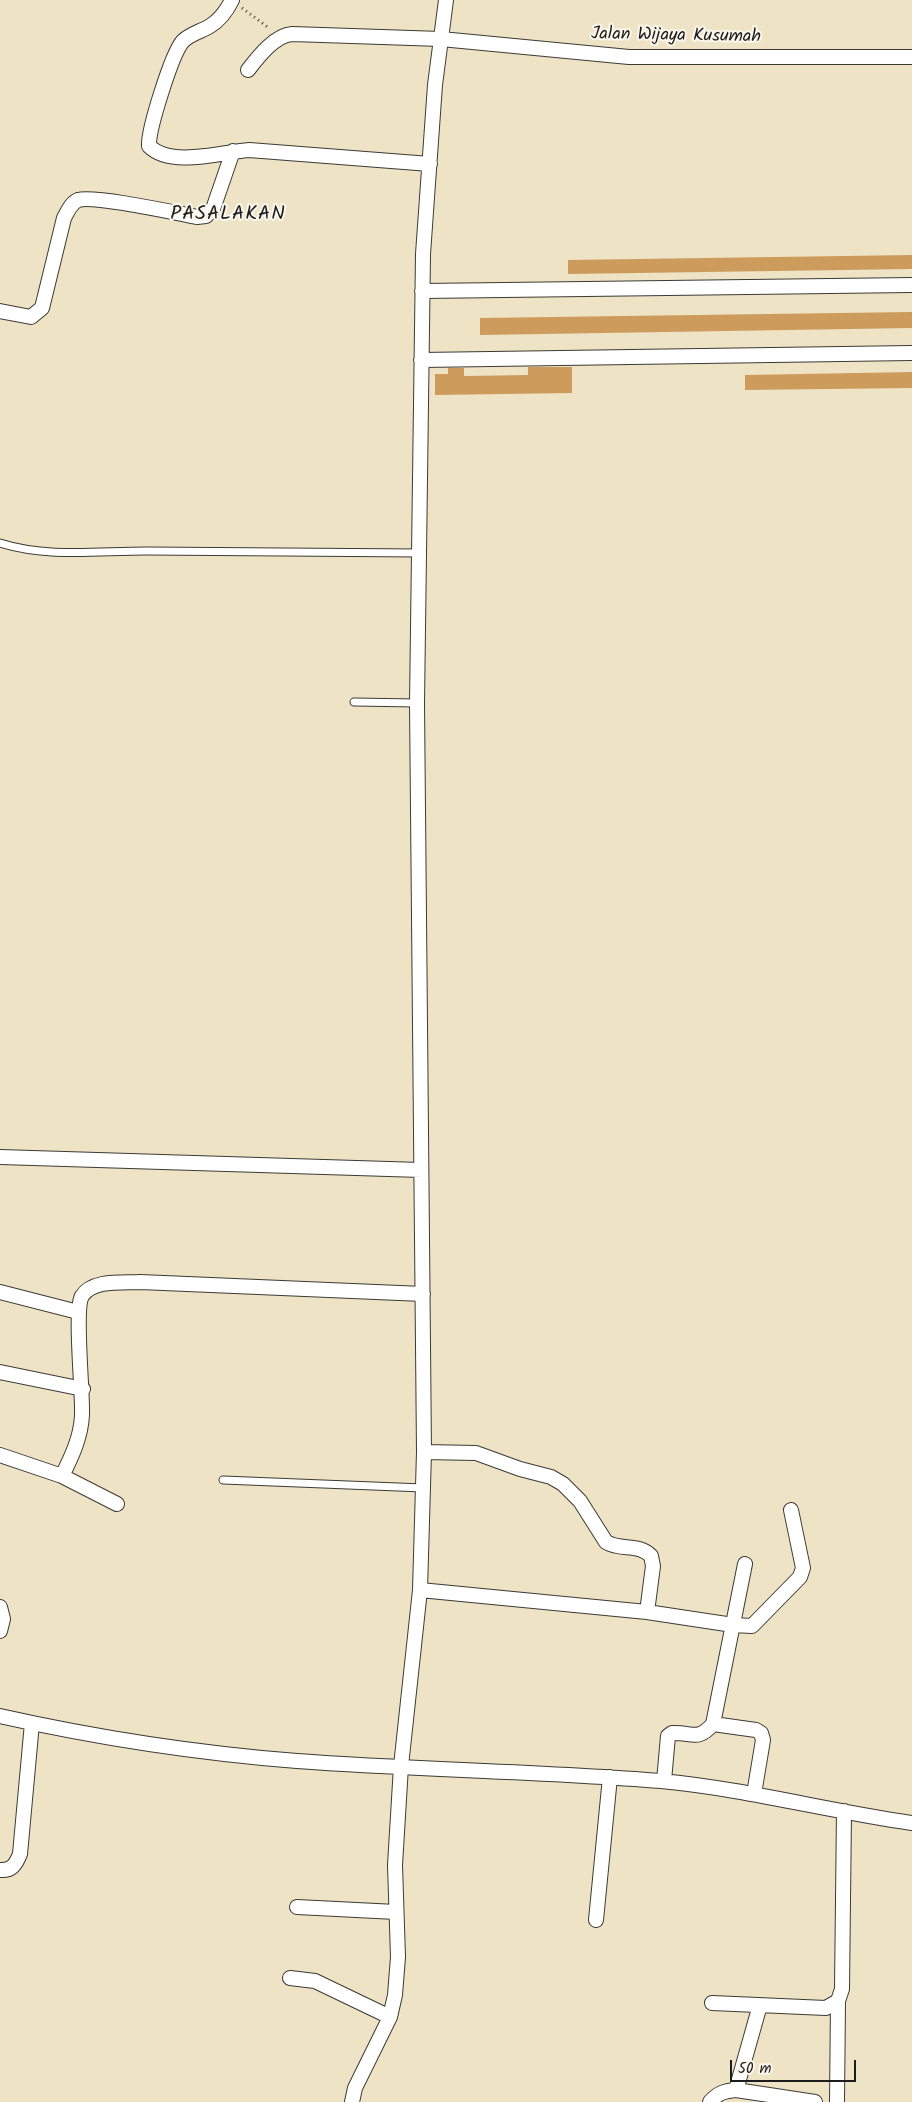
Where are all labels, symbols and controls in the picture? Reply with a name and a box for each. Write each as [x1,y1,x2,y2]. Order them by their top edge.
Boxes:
street label: Jalan Wijaya Kusumah [591,25,761,49]
district label: PASALAKAN [169,204,287,228]
scale bar [732,2050,858,2082]
text: 50 m [738,2057,772,2081]

